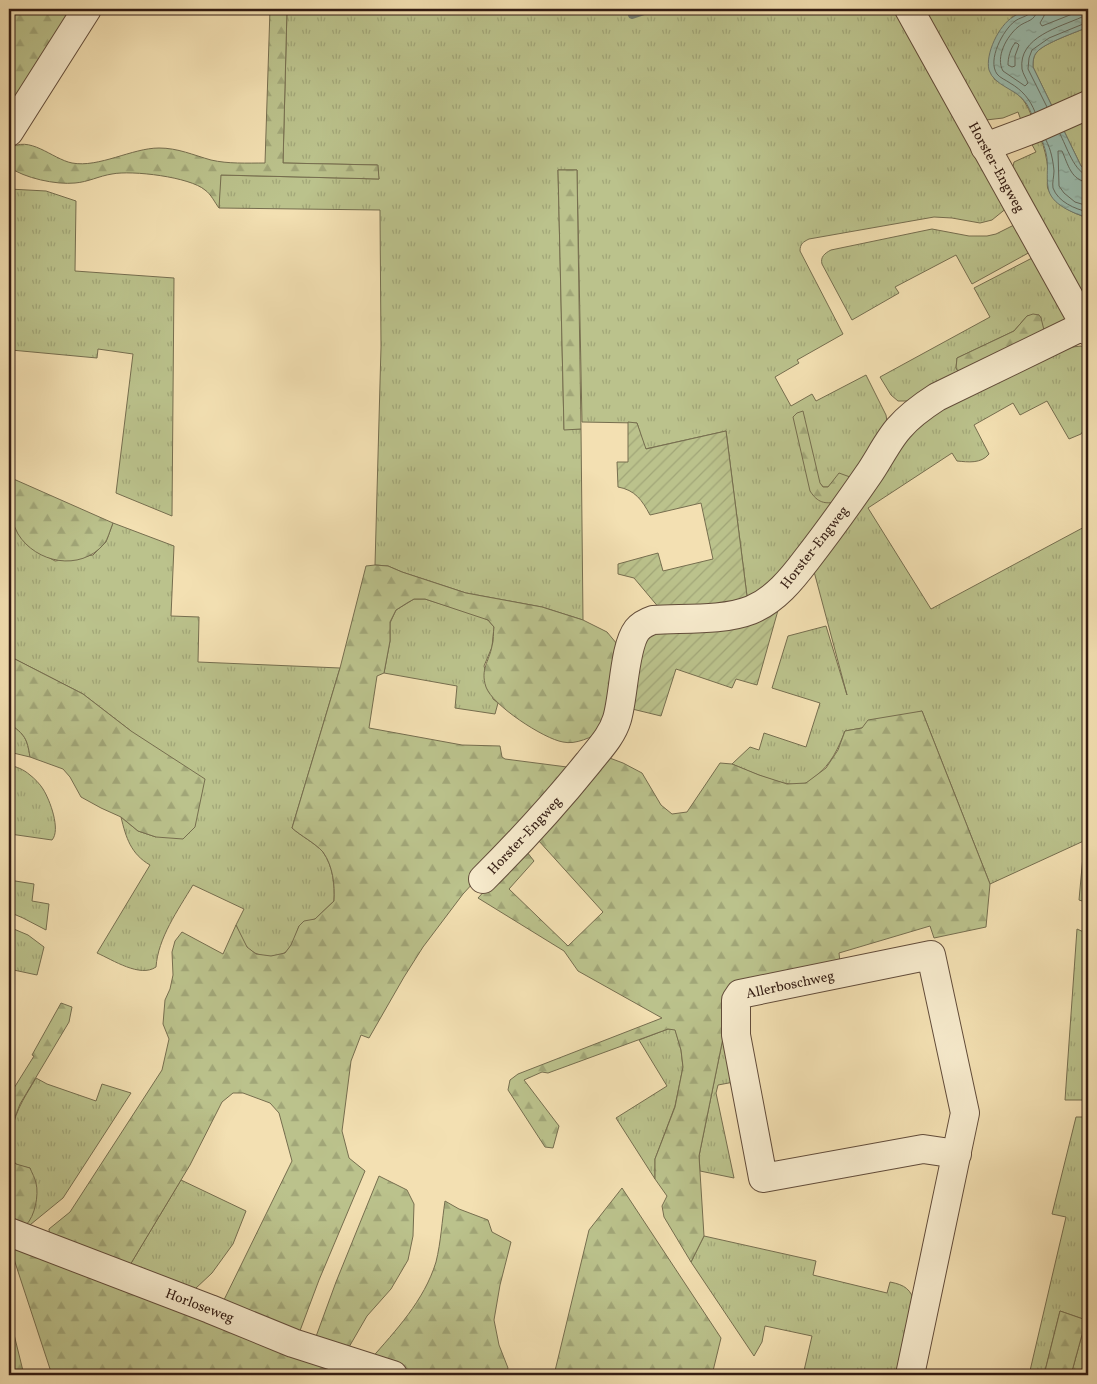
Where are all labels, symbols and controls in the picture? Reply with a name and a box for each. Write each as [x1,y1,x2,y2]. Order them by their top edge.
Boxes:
street label: Horster-Engweg [963,119,1028,216]
street label: Horster-Engweg [777,502,854,594]
street label: Horster-Engweg [484,793,566,879]
street label: Allerboschweg [744,967,836,1004]
street label: Horloseweg [162,1285,237,1328]

